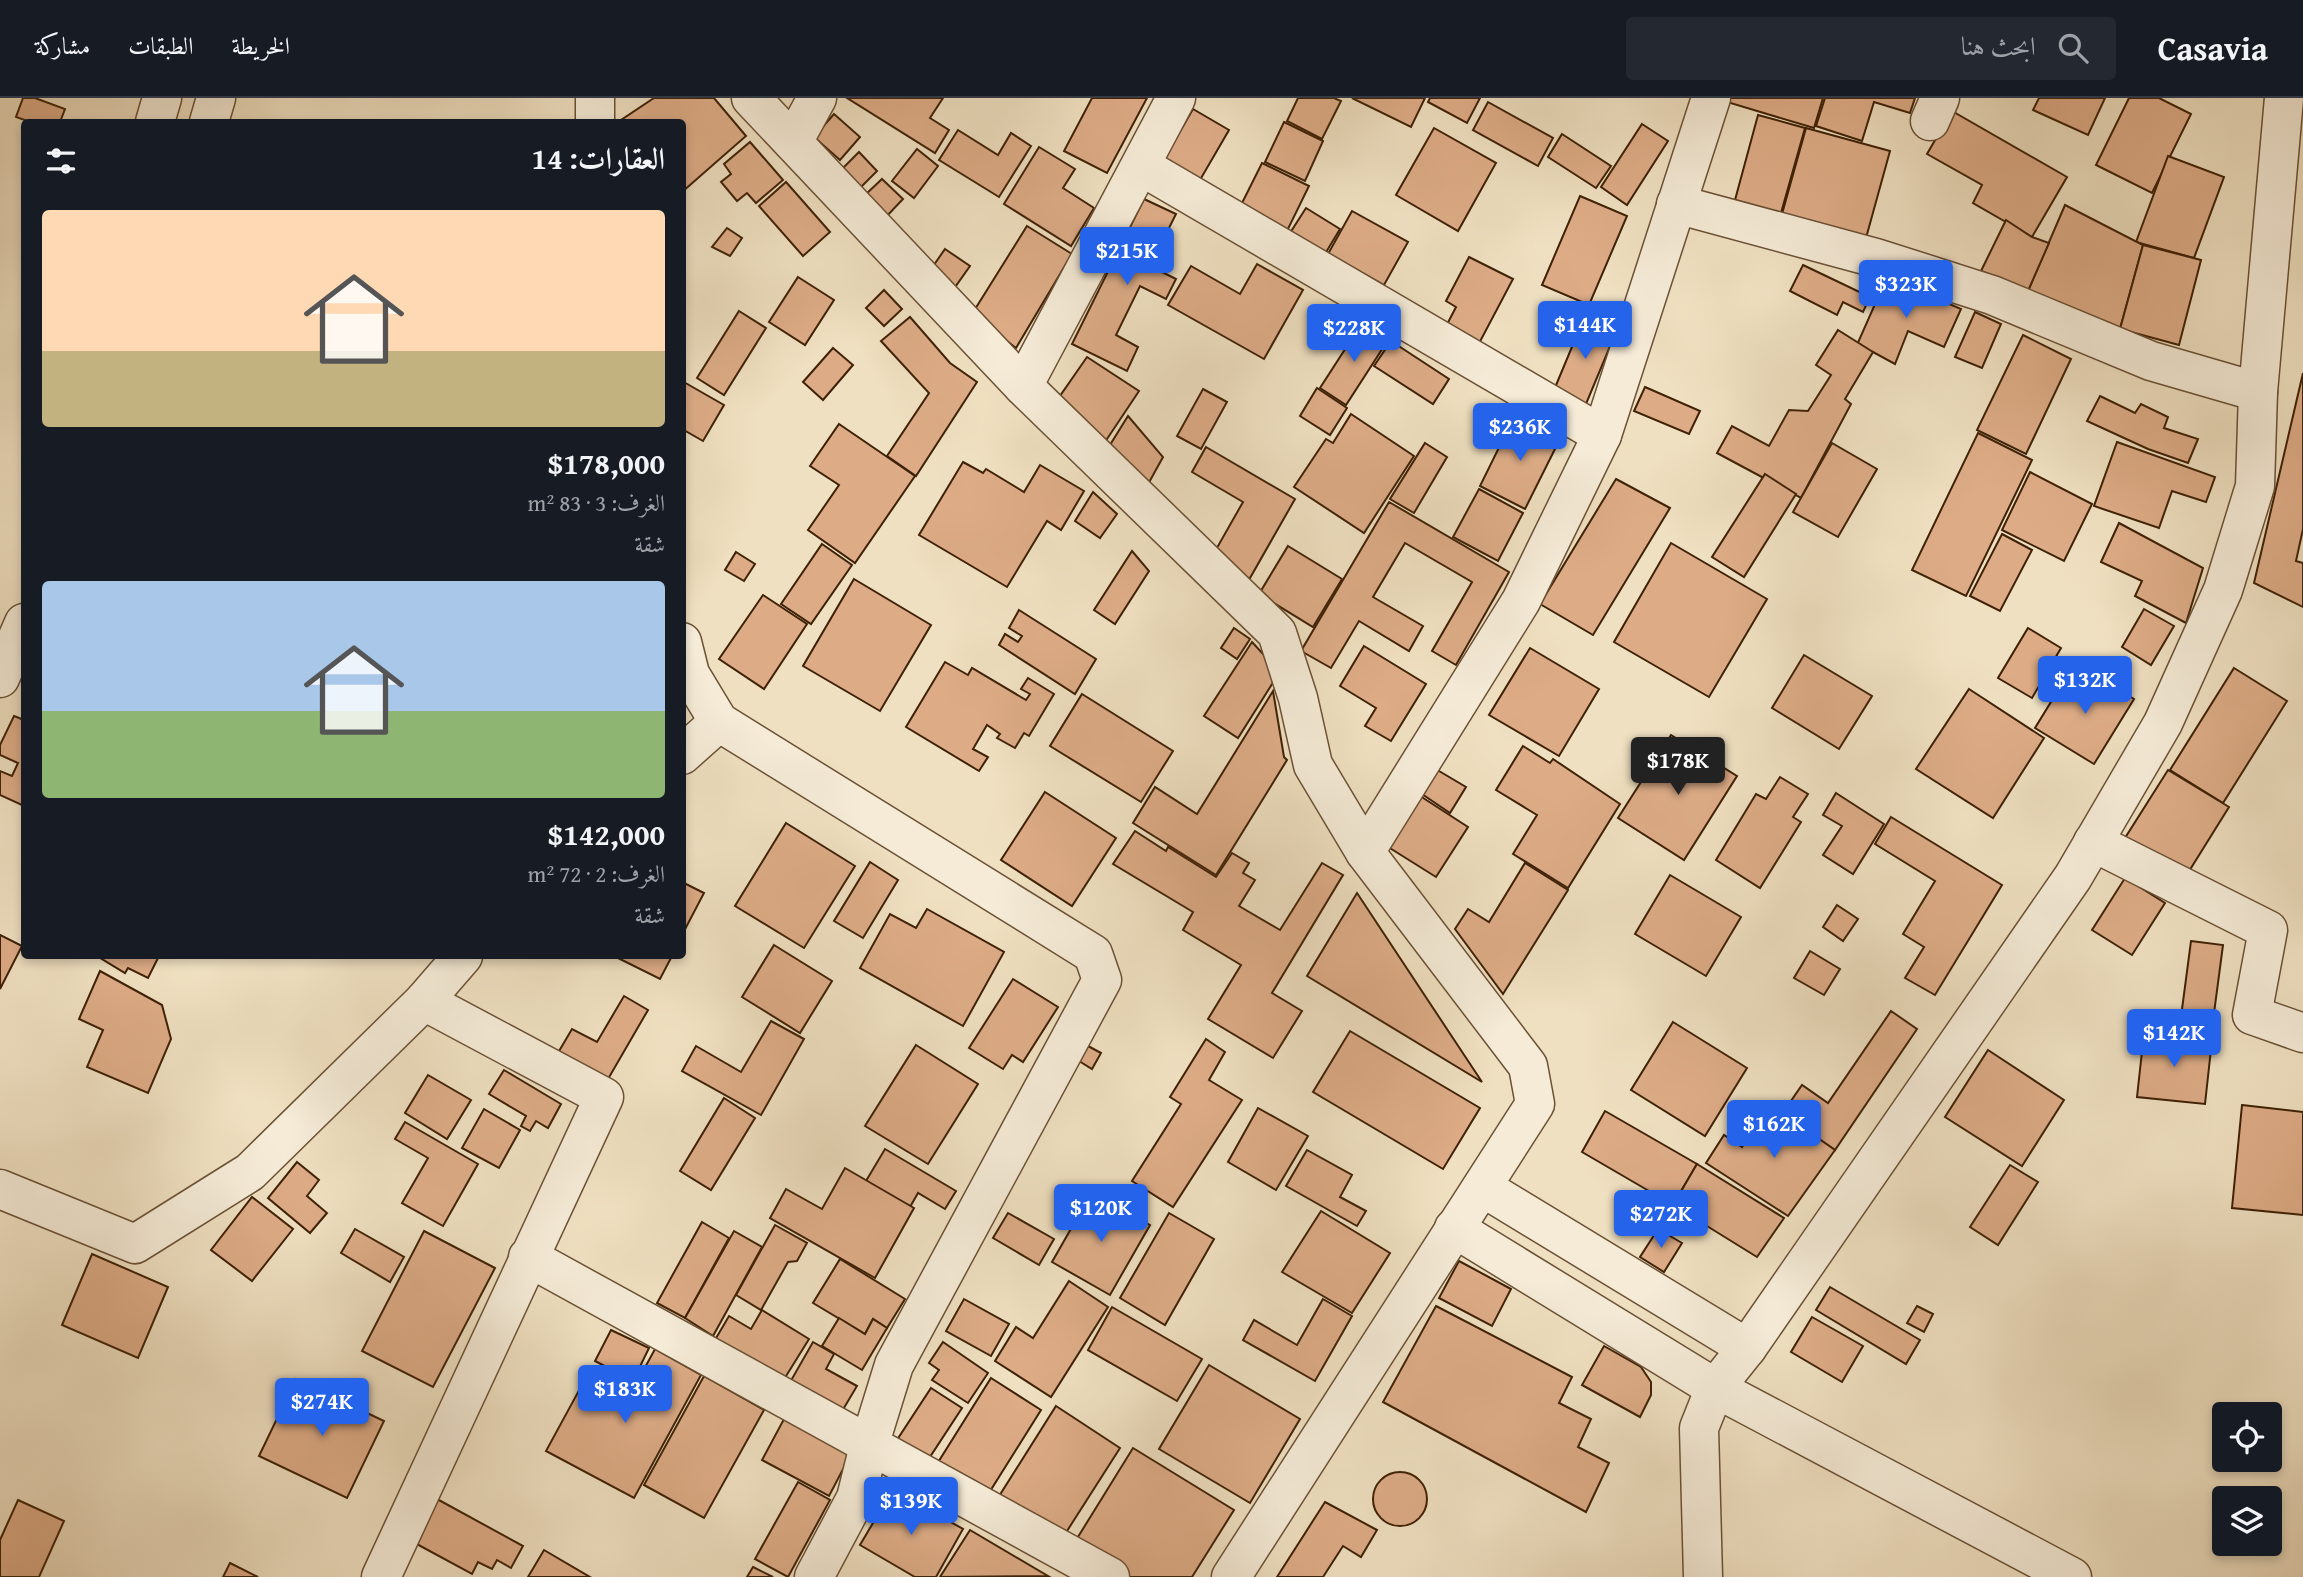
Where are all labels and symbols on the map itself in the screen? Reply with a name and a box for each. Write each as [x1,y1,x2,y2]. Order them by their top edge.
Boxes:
pin: $215K [1078,228,1176,287]
pin: $323K [1857,260,1955,320]
pin: $144K [1536,302,1634,361]
pin: $228K [1305,304,1403,364]
pin: $236K [1471,404,1569,463]
pin: $132K [2036,656,2134,716]
pin: $178K [1629,738,1727,797]
pin: $142K [2125,1010,2223,1069]
pin: $162K [1725,1100,1823,1160]
pin: $120K [1052,1184,1150,1244]
pin: $272K [1612,1190,1710,1250]
pin: $183K [576,1366,674,1425]
pin: $274K [273,1378,371,1438]
pin: $139K [862,1478,960,1537]

